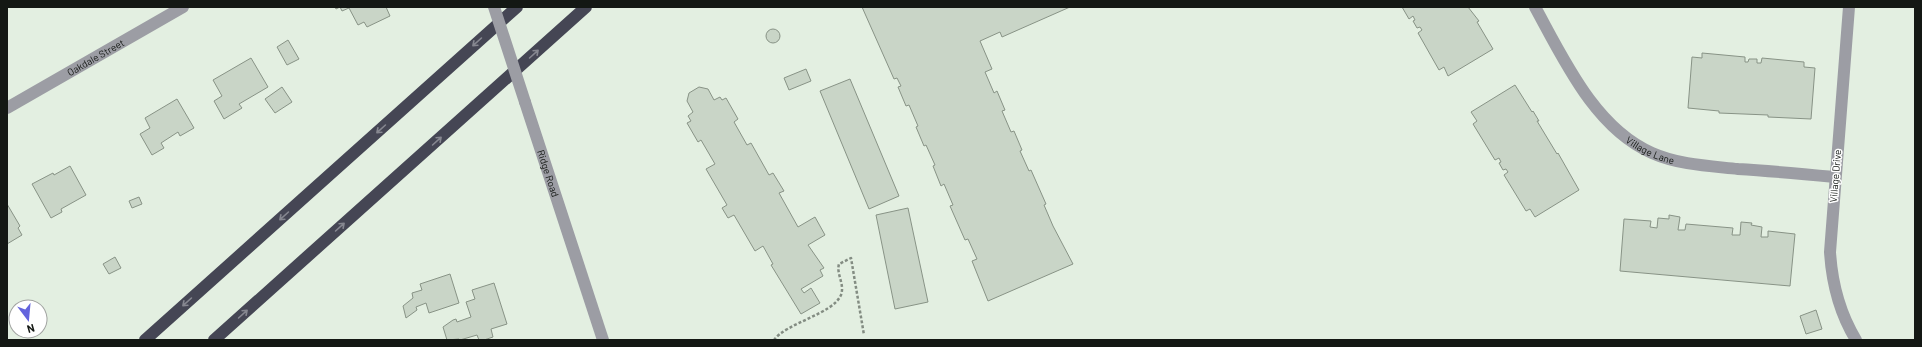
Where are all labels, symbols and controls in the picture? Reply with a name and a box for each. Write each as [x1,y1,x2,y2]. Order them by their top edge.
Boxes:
street label: Oakdale Street [65,36,126,78]
one-way arrow [472,38,483,47]
one-way arrow [528,50,538,59]
one-way arrow [376,124,386,133]
street label: Village Lane [1624,134,1676,166]
one-way arrow [431,136,442,145]
street label: Ridge Road [535,148,562,198]
street label: Village Drive [1827,149,1843,203]
one-way arrow [278,211,289,220]
one-way arrow [335,223,345,232]
one-way arrow [182,298,192,307]
north arrow [8,299,48,339]
one-way arrow [238,309,248,319]
text: N [26,322,36,336]

